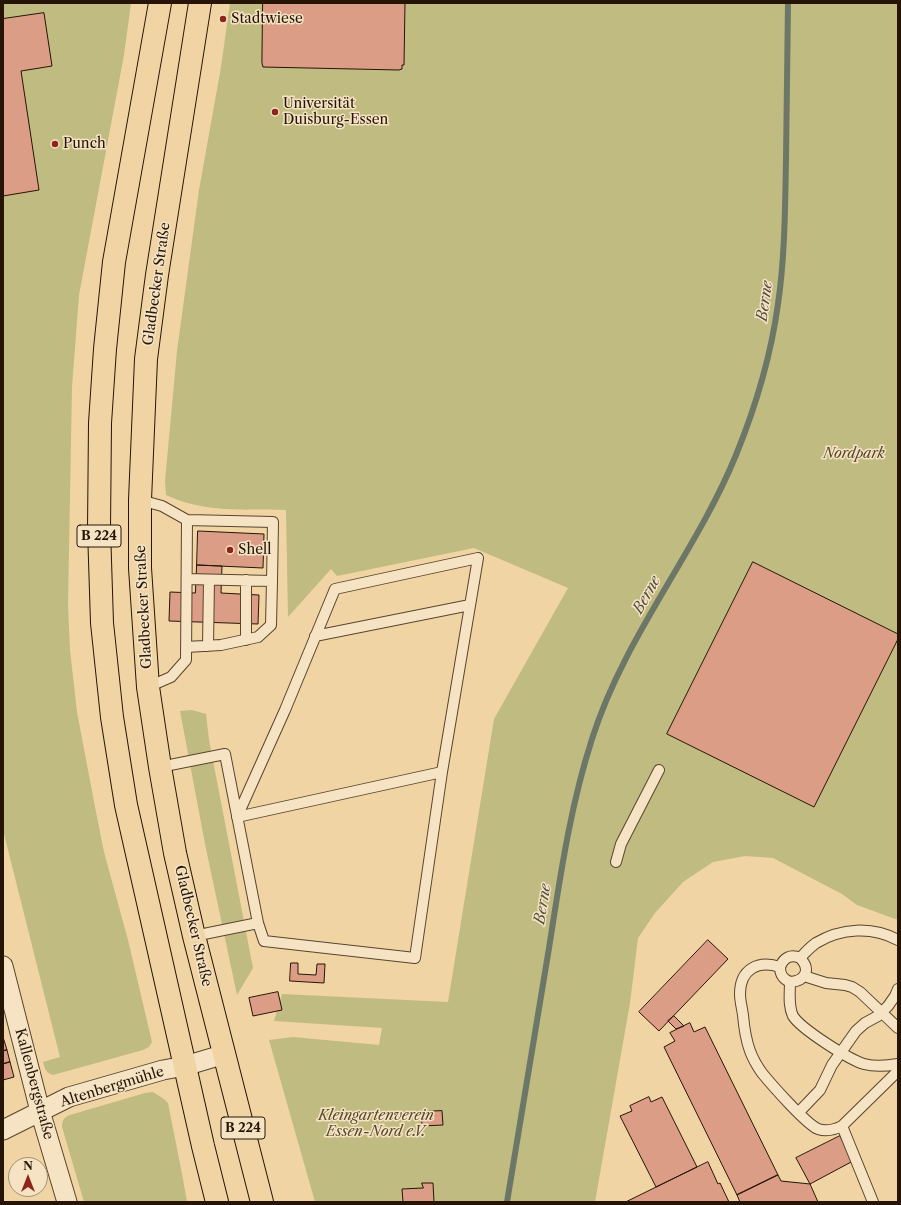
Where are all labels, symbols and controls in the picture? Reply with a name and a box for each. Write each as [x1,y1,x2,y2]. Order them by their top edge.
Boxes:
place label: Stadtwiese [231,11,303,27]
marker: Stadtwiese [218,14,228,24]
place label: Universität Duisburg-Essen [283,96,388,128]
marker: Universität Duisburg-Essen [270,107,280,117]
place label: Punch [63,136,106,152]
marker: Punch [50,139,60,149]
street label: Gladbecker Straße [140,221,174,347]
water label: Berne [753,280,777,322]
park label: Nordpark [823,446,885,462]
road number: B 224 [77,525,121,547]
place label: Shell [238,542,271,558]
street label: Gladbecker Straße [132,545,156,669]
marker: Shell [225,545,235,555]
water label: Berne [629,573,665,617]
street label: Gladbecker Straße [171,864,215,988]
water label: Berne [531,883,555,925]
street label: Kallenbergstraße [11,1027,57,1141]
street label: Altenbergmühle [58,1063,166,1111]
park label: Kleingartenverein Essen-Nord e.V. [318,1108,434,1140]
road number: B 224 [221,1117,265,1139]
north arrow [8,1157,48,1197]
text: N [23,1159,33,1173]

